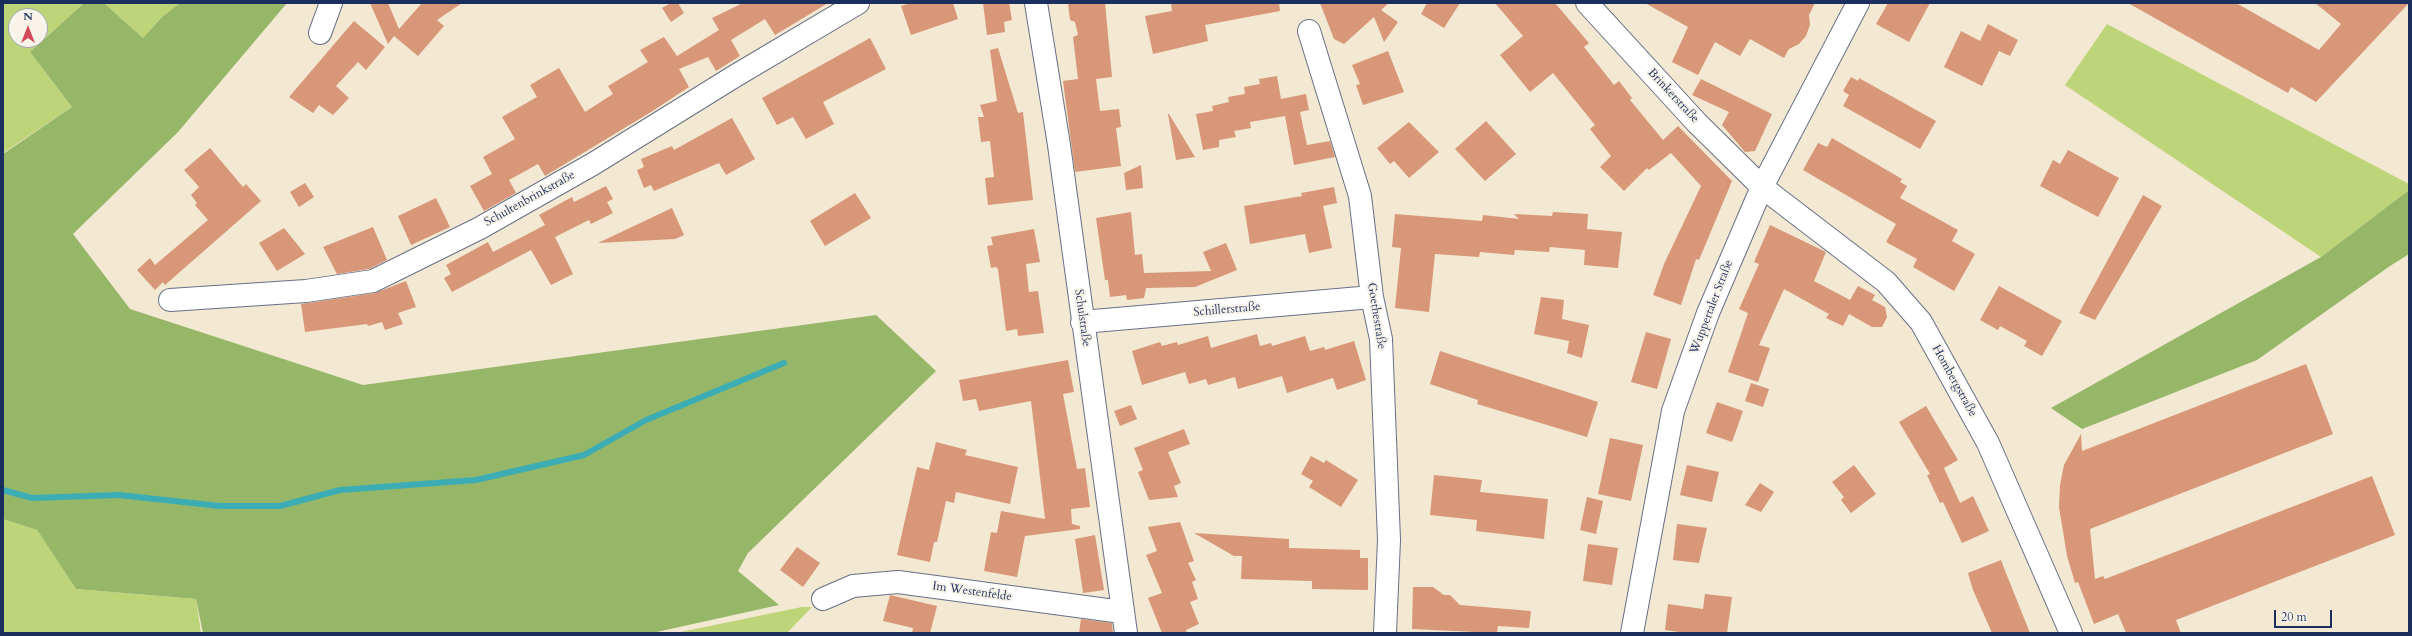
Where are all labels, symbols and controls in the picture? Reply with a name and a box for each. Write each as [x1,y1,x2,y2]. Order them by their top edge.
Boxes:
north arrow [8,8,48,48]
text: N [23,9,33,24]
street label: Brinkerstraße [1644,66,1702,126]
street label: Schultenbrinkstraße [482,168,578,230]
street label: Wuppertaler Straße [1687,258,1737,356]
street label: Goethestraße [1364,282,1388,350]
street label: Schulstraße [1071,288,1093,348]
street label: Schillerstraße [1193,300,1261,320]
street label: Hombergstraße [1928,343,1980,419]
street label: Im Westenfelde [931,579,1013,605]
scale bar [2276,602,2334,628]
text: 20 m [2281,609,2307,625]

